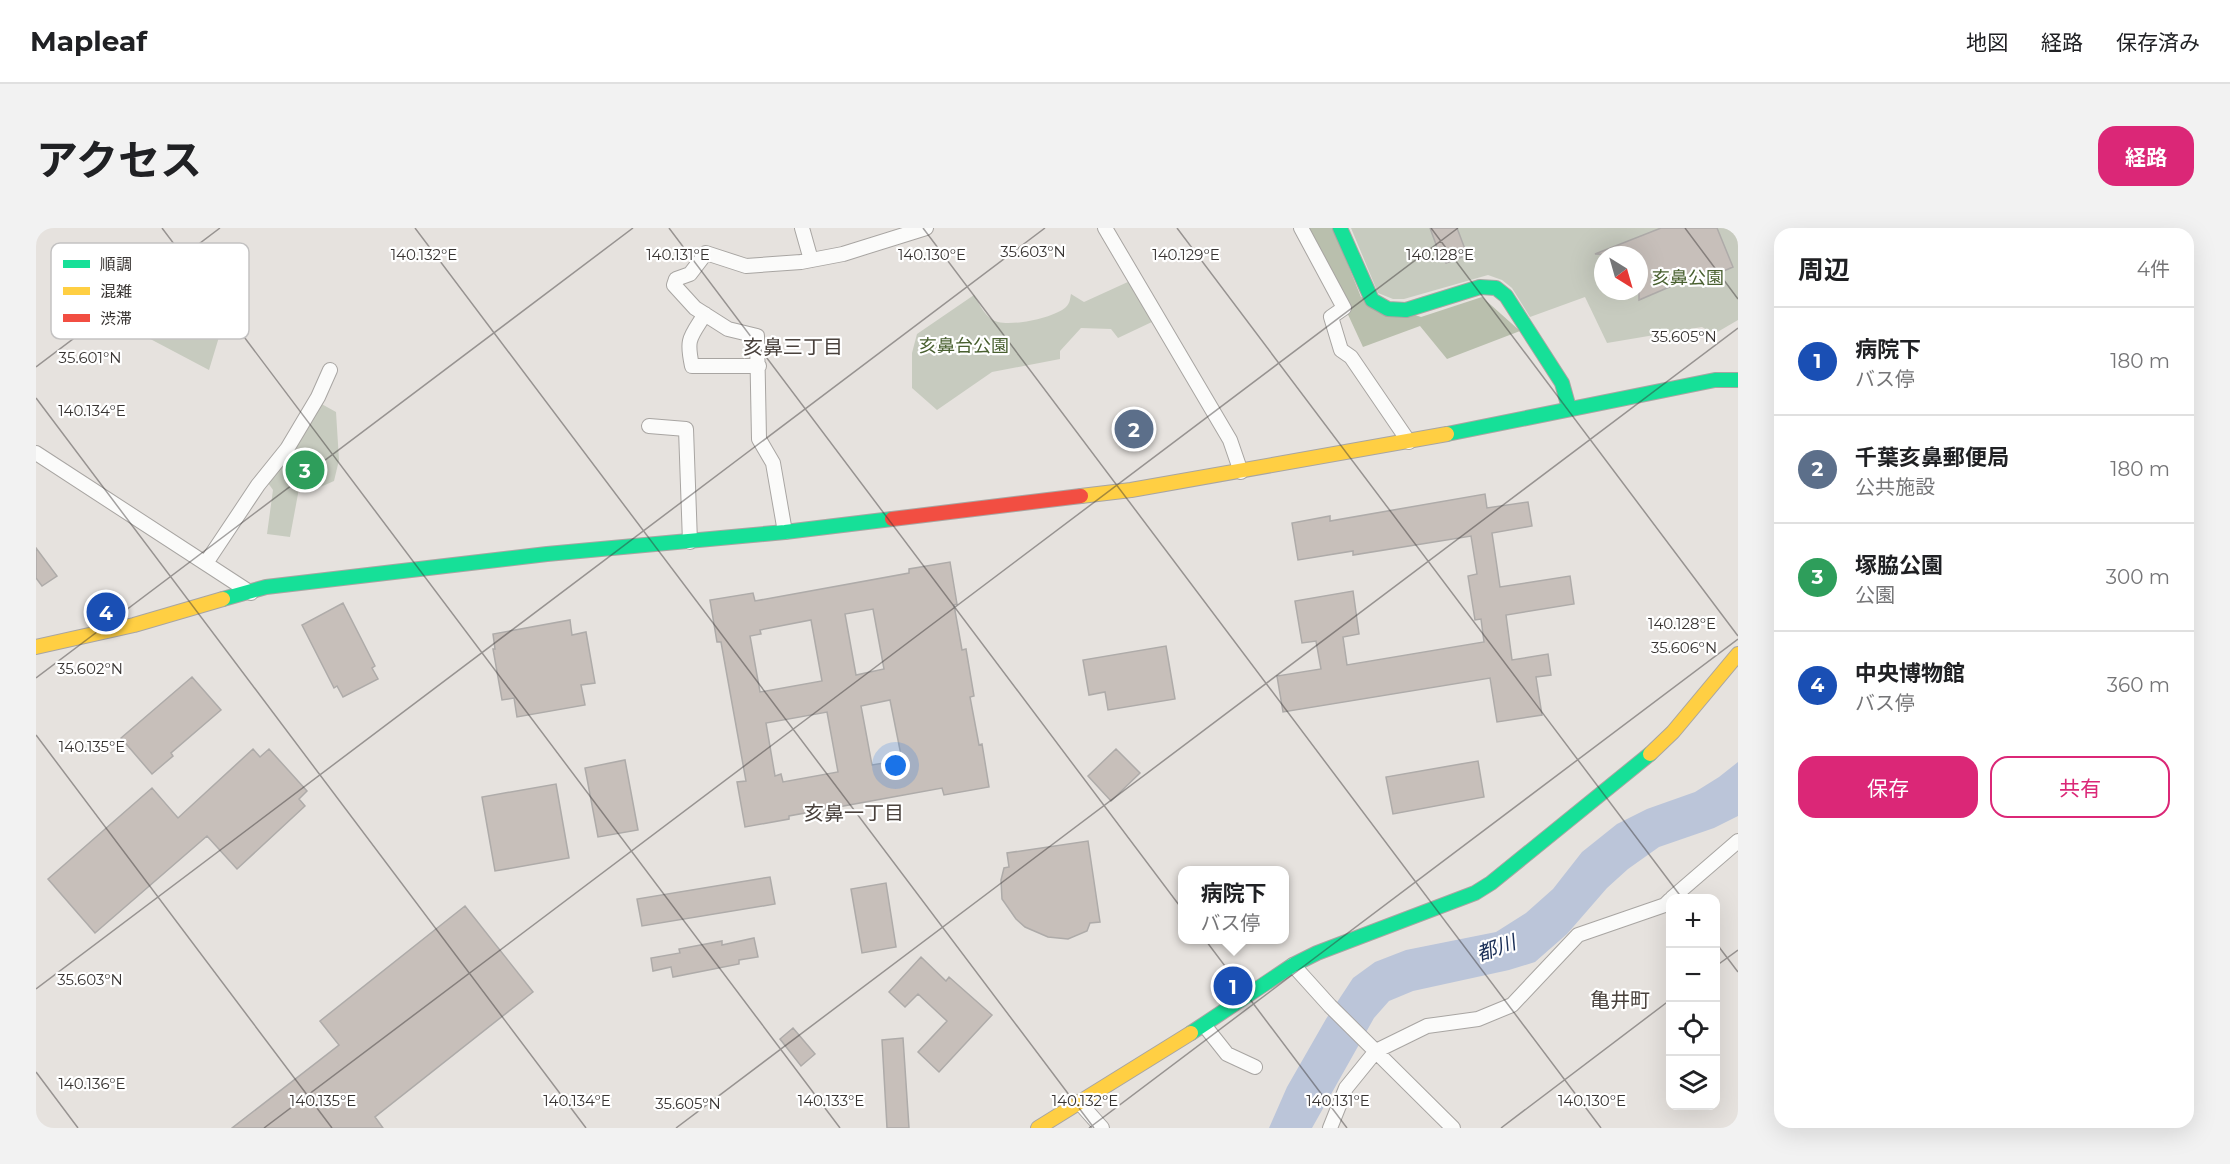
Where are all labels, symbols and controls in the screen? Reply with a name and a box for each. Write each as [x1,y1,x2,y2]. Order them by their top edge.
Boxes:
text: Mapleaf [30,24,147,58]
text: 地図 [1966,30,2008,55]
text: 経路 [2041,30,2083,55]
text: 保存済み [2116,30,2200,55]
button: 経路 [2098,126,2194,186]
text: アクセス [36,134,202,186]
text: 35.603°N [1000,242,1066,261]
legend [51,243,249,339]
text: 140.132°E [391,245,457,264]
text: 140.131°E [646,245,710,264]
text: 140.130°E [898,245,966,264]
text: 140.129°E [1152,245,1220,264]
text: 140.128°E [1406,245,1474,264]
north arrow [1594,246,1648,300]
text: 周辺 [1798,254,1850,286]
text: 順調 [100,255,132,274]
text: 4件 [2137,257,2170,281]
park label: 亥鼻公園 [1652,267,1724,289]
text: 混雑 [100,282,132,301]
text: 渋滞 [100,309,132,328]
text: 35.605°N [1651,327,1717,346]
district label: 亥鼻三丁目 [743,335,843,359]
park label: 亥鼻台公園 [919,335,1009,357]
text: 病院下 [1855,336,1921,363]
text: 35.601°N [59,348,121,367]
text: 1 [1814,349,1821,373]
text: 180 m [2110,349,2170,373]
text: バス停 [1855,367,1915,391]
text: 140.134°E [58,401,126,420]
pin: 2 [1114,406,1154,452]
text: 千葉亥鼻郵便局 [1855,444,2009,471]
pin: 3 [286,448,324,492]
text: 2 [1812,457,1823,481]
text: 180 m [2110,457,2170,481]
text: 公共施設 [1855,475,1935,499]
text: 塚脇公園 [1855,552,1943,579]
text: 3 [1812,565,1823,589]
text: 300 m [2106,565,2170,589]
text: 公園 [1855,583,1895,607]
pin: 4 [86,590,126,634]
text: 140.128°E [1648,614,1716,633]
text: 35.606°N [1651,638,1717,657]
text: 35.602°N [57,659,123,678]
text: 中央博物館 [1855,660,1965,687]
text: 4 [1811,673,1824,697]
text: 360 m [2107,673,2170,697]
text: バス停 [1855,691,1915,715]
text: 140.135°E [59,737,125,756]
your location [881,751,910,780]
button: 保存 [1798,756,1978,818]
button: 共有 [1990,756,2170,818]
district label: 亥鼻一丁目 [804,801,904,825]
popup [1178,866,1289,944]
text: 病院下 [1200,880,1267,907]
map controls [1666,894,1720,1110]
button: + [1666,894,1720,948]
text: バス停 [1200,911,1260,935]
water label: 都川 [1473,929,1521,966]
button: − [1666,948,1720,1002]
pin: 1 [1214,964,1252,1008]
text: 35.603°N [57,970,123,989]
district label: 亀井町 [1590,988,1650,1012]
button: locate [1666,1002,1720,1056]
button: layers [1666,1056,1720,1110]
text: 140.136°E [58,1074,126,1093]
text: 140.135°E [290,1091,356,1110]
text: 140.134°E [543,1091,611,1110]
text: 140.133°E [798,1091,864,1110]
text: 140.132°E [1052,1091,1118,1110]
text: 140.131°E [1306,1091,1370,1110]
text: 140.130°E [1558,1091,1626,1110]
text: 35.605°N [655,1094,721,1113]

